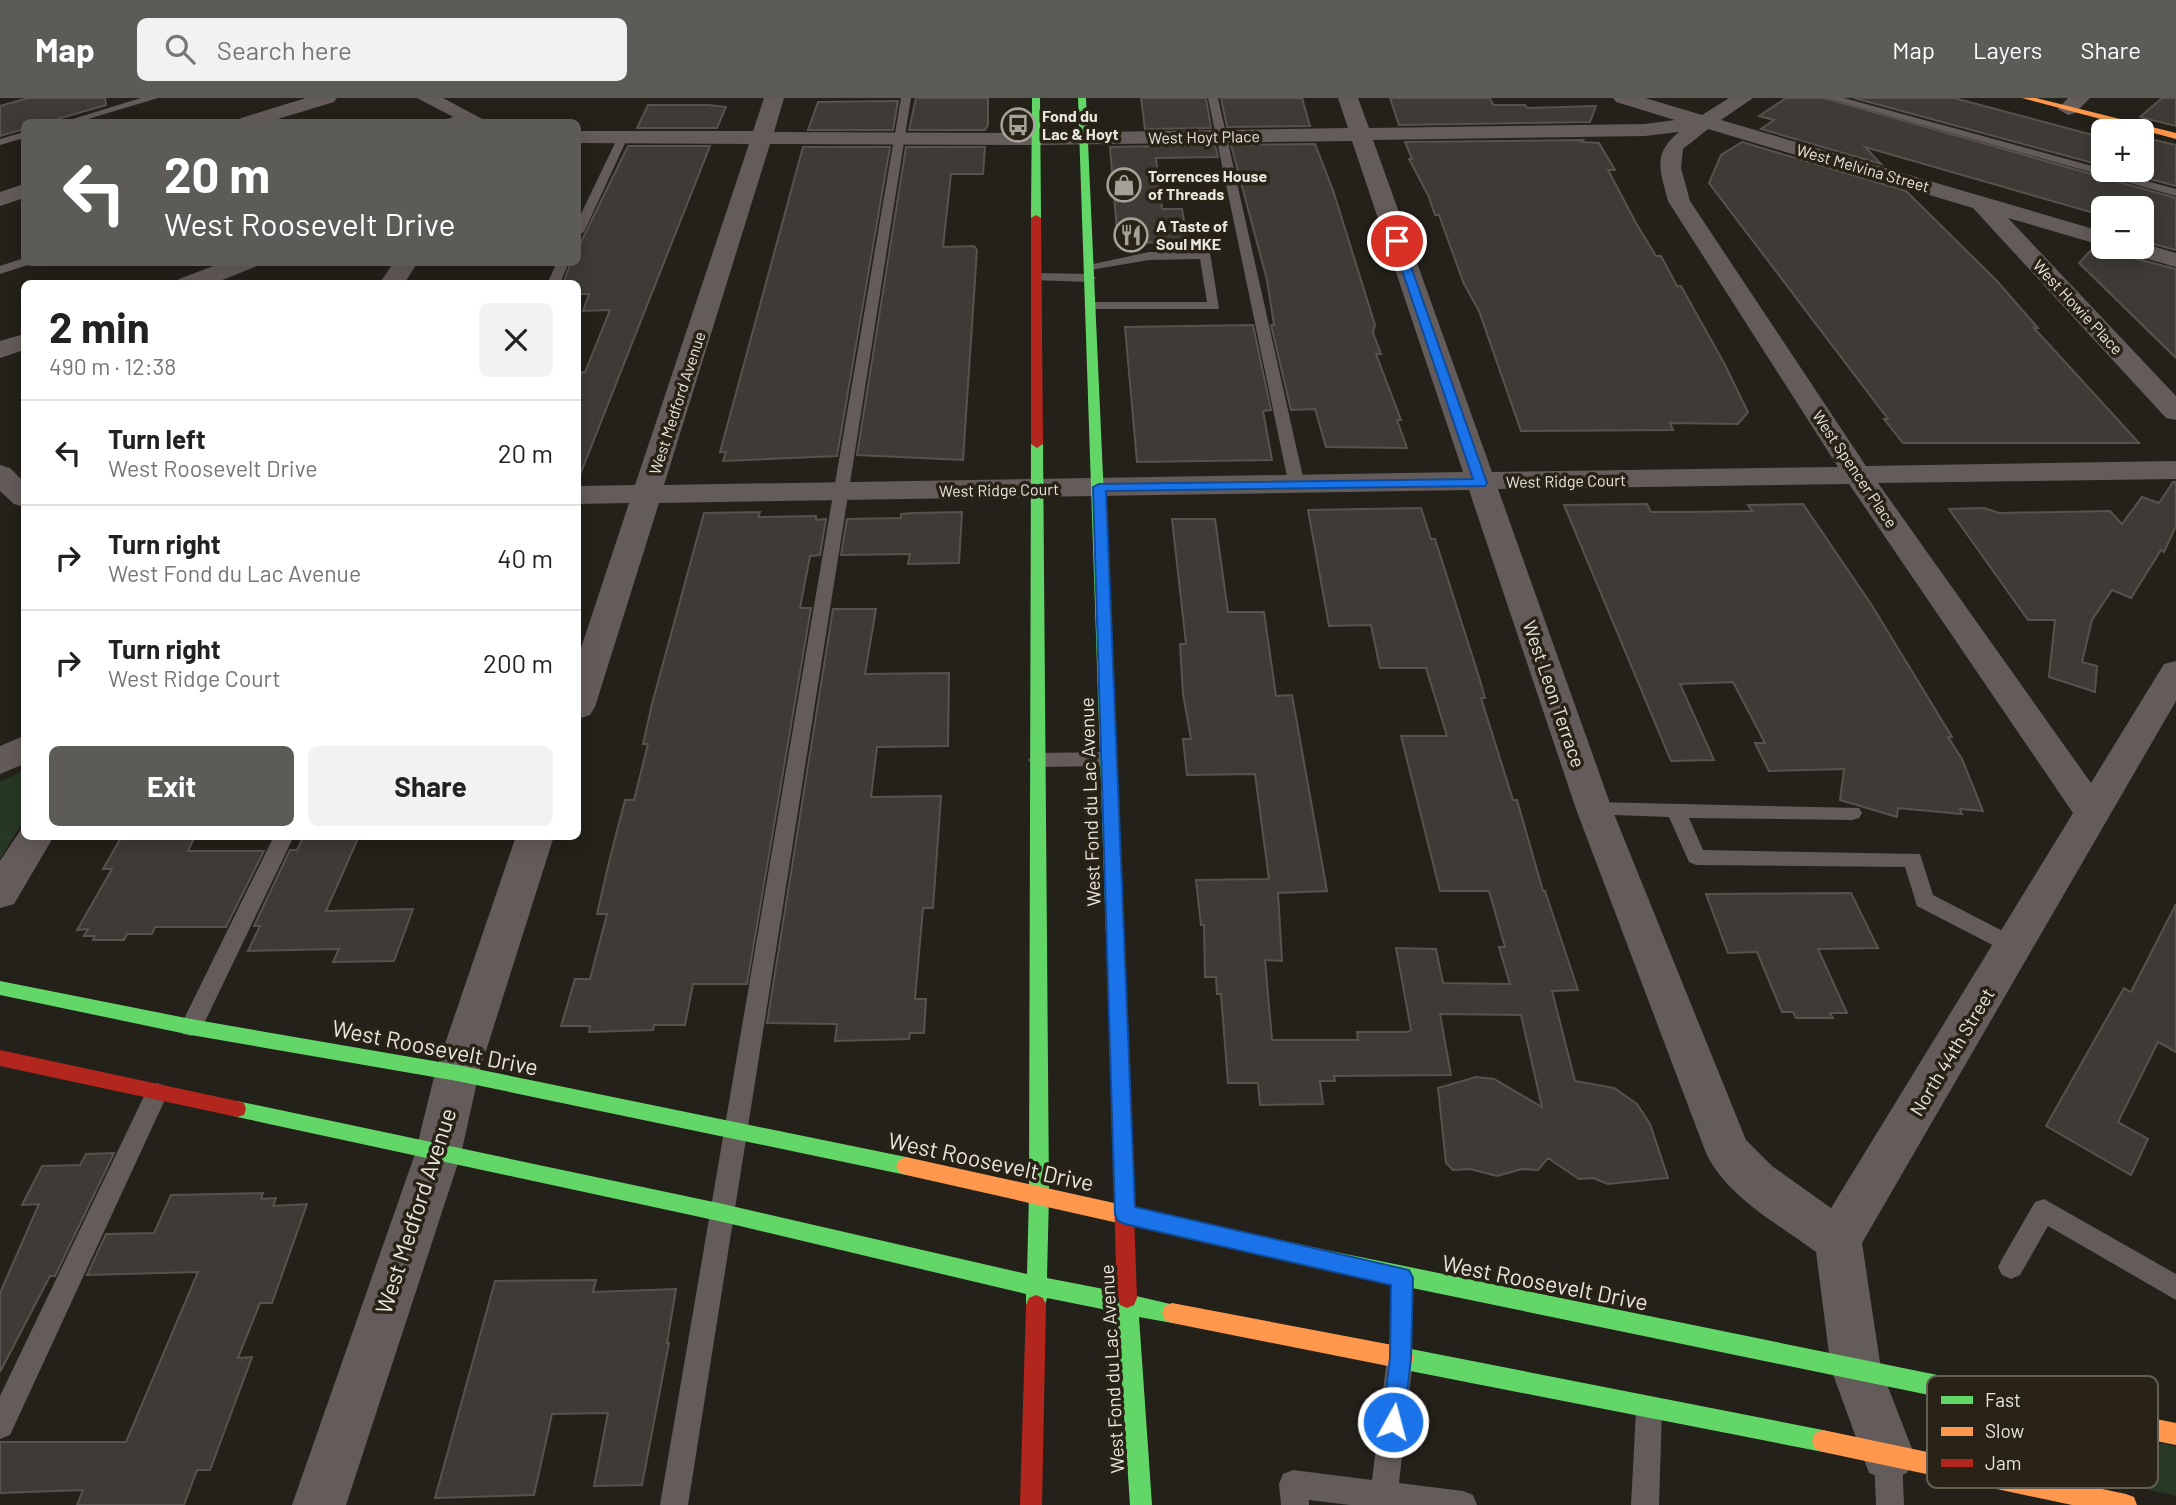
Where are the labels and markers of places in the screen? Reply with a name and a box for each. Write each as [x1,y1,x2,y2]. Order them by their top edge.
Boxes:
bus stop icon: Fond du Lac & Hoyt [999,106,1037,144]
place label: Fond du Lac & Hoyt [1042,106,1119,143]
shop icon: Torrences House of Threads [1105,166,1143,204]
place label: Torrences House of Threads [1148,166,1267,203]
pin [1367,211,1427,271]
restaurant icon: A Taste of Soul MKE [1112,216,1150,254]
place label: A Taste of Soul MKE [1156,216,1228,253]

